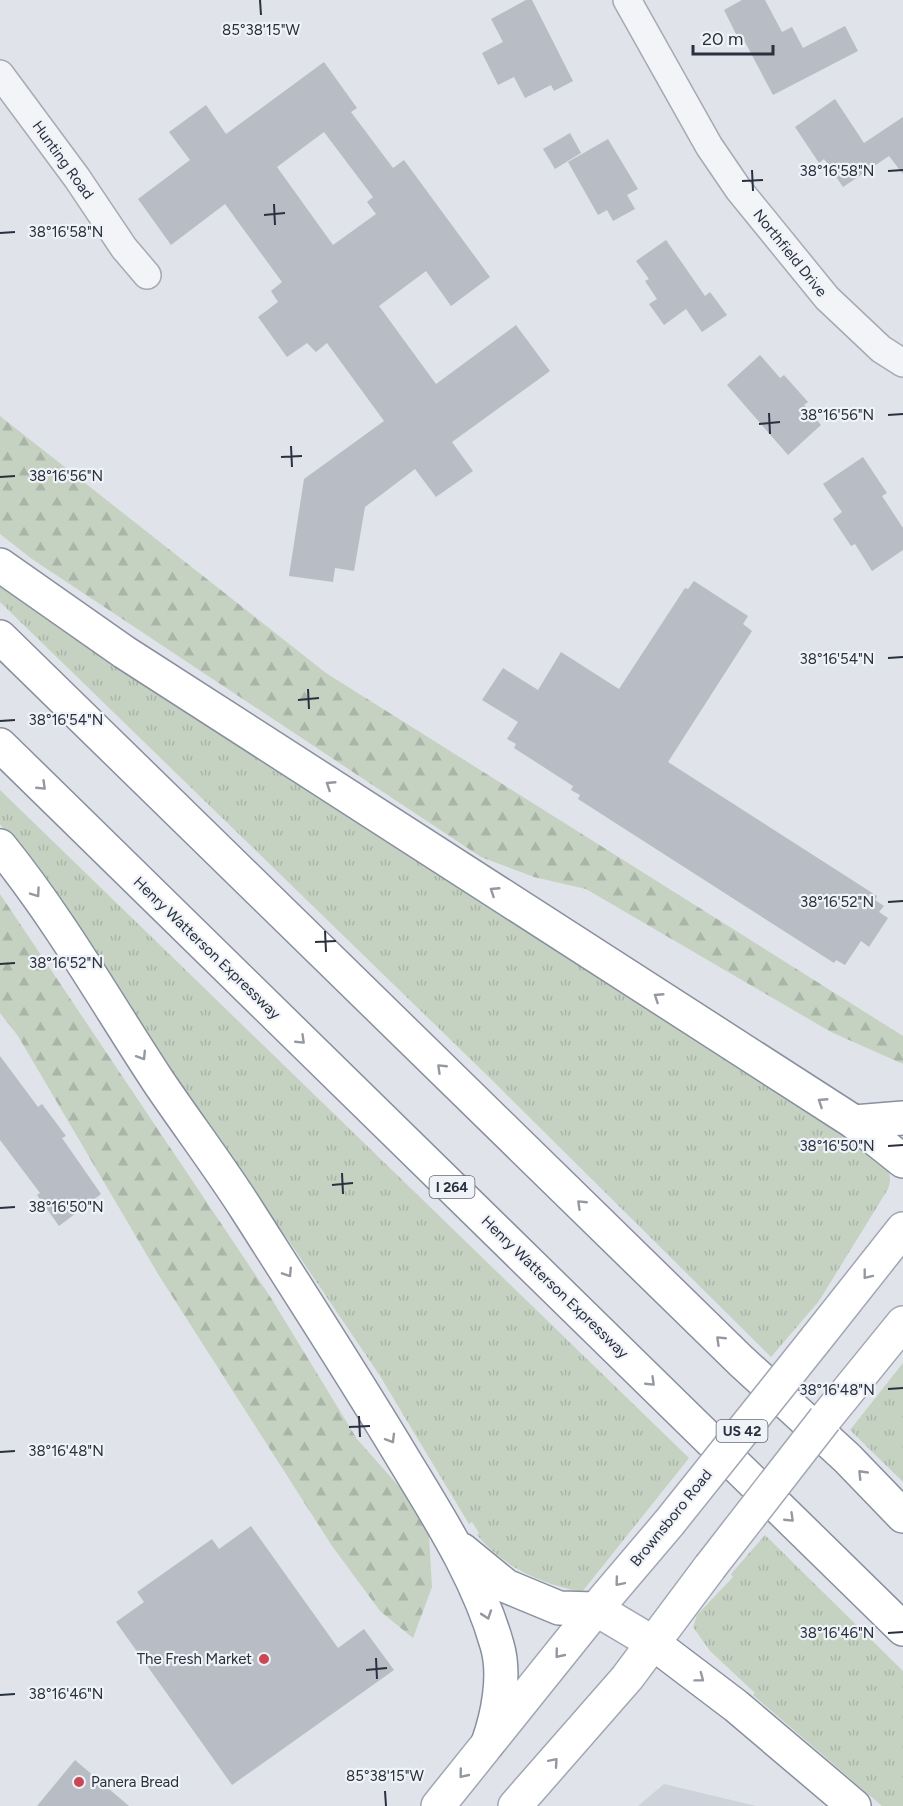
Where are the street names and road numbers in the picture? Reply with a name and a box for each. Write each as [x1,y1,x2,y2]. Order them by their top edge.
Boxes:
street label: Hunting Road [29,117,97,203]
street label: Northfield Drive [749,206,831,300]
street label: Henry Watterson Expressway [130,873,284,1023]
road number: I 264 [430,1176,474,1198]
street label: Henry Watterson Expressway [478,1212,632,1362]
road number: US 42 [716,1420,768,1442]
street label: Brownsboro Road [626,1466,716,1570]

